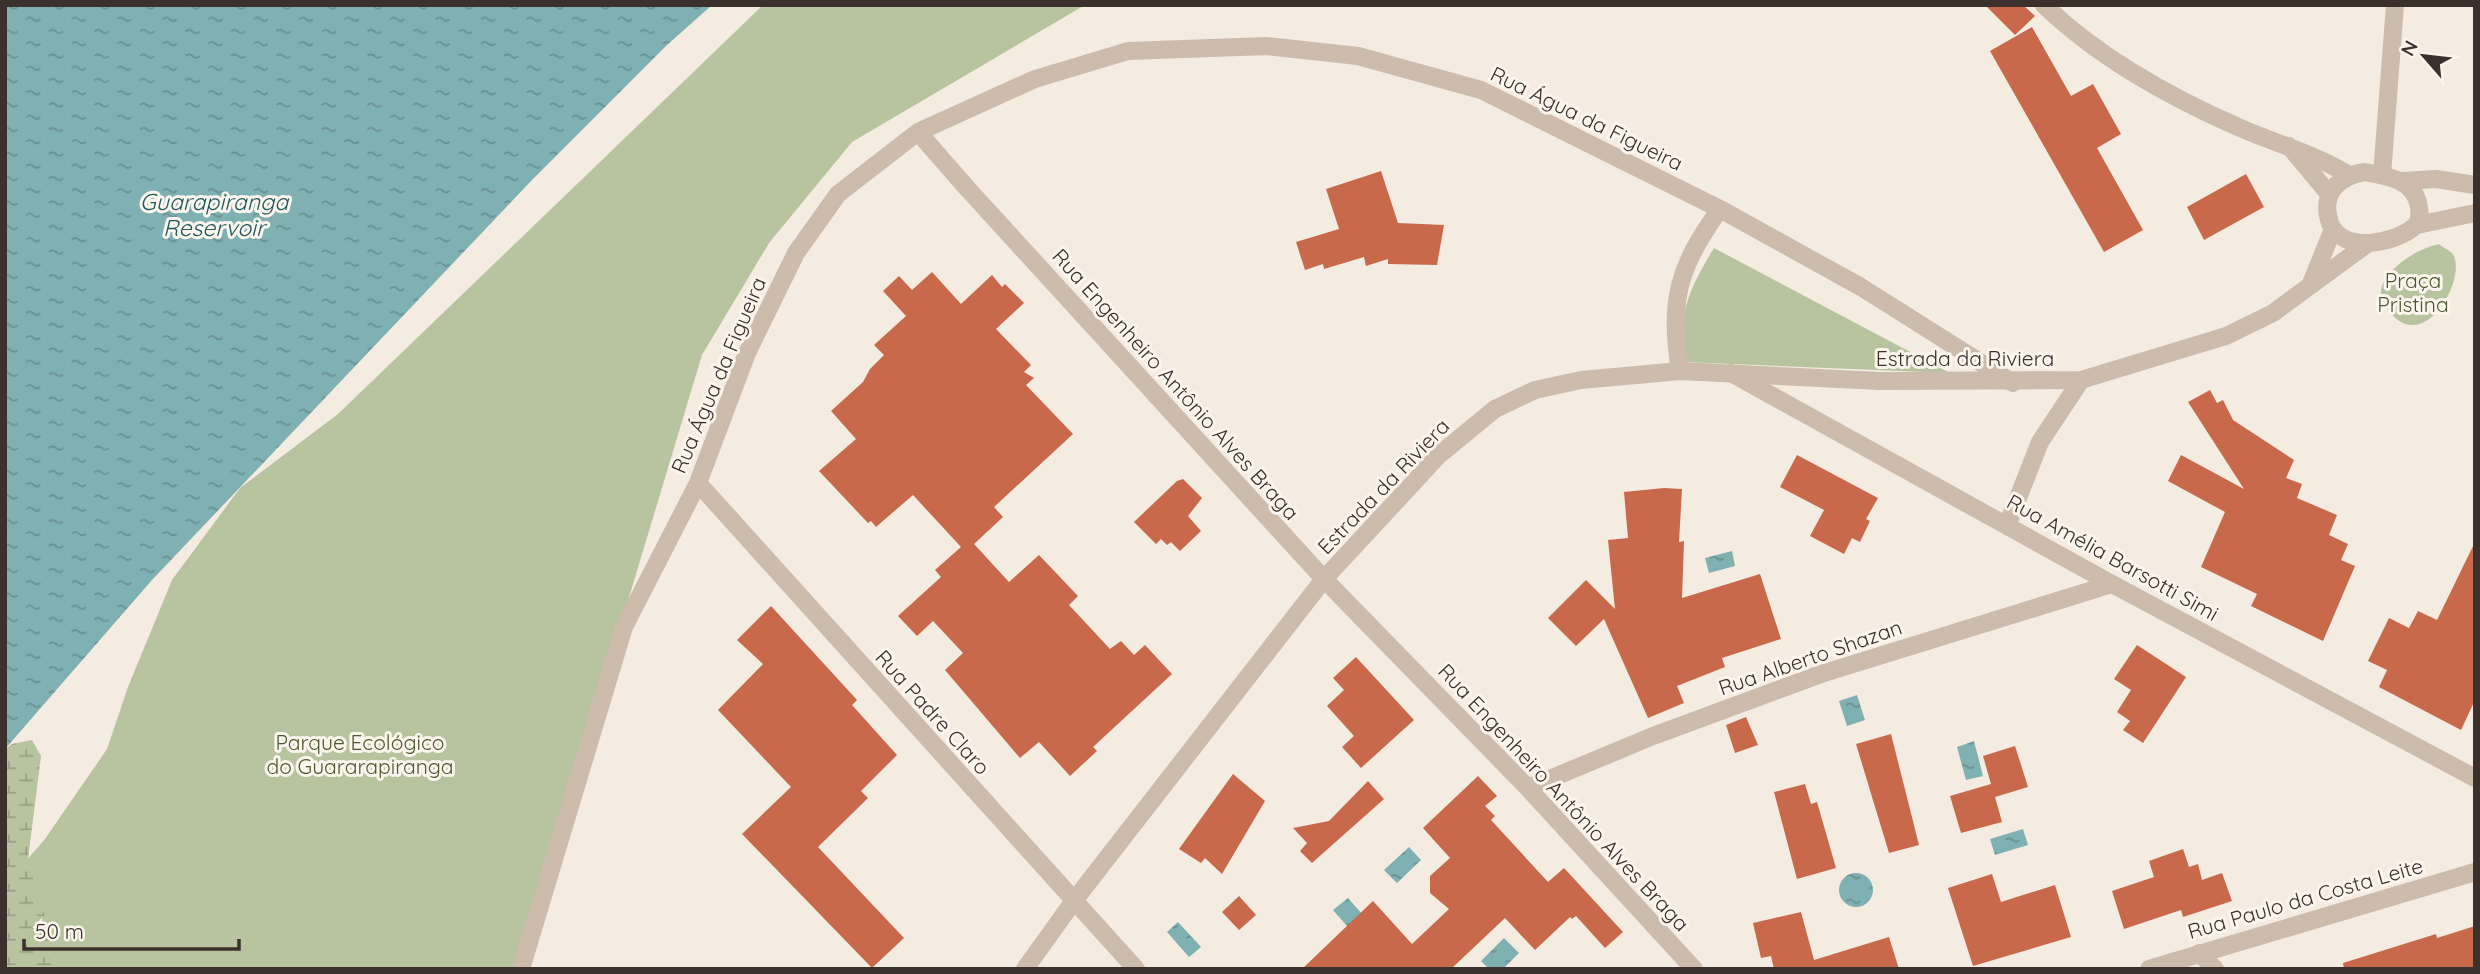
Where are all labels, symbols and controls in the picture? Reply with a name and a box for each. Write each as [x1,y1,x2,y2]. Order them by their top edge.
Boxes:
north arrow [2389,21,2459,91]
text: N [2395,36,2423,60]
street label: Rua Água da Figueira [1487,60,1687,176]
water label: Guarapiranga Reservoir [140,187,289,242]
street label: Rua Engenheiro Antônio Alves Braga [1047,243,1305,525]
park label: Praça Pristina [2377,267,2449,317]
street label: Rua Água da Figueira [665,273,771,477]
street label: Estrada da Riviera [1876,345,2054,371]
street label: Estrada da Riviera [1312,413,1454,559]
street label: Rua Amélia Barsotti Simi [2003,488,2223,626]
street label: Rua Alberto Shazan [1715,613,1905,701]
street label: Rua Padre Claro [870,644,996,780]
street label: Rua Engenheiro Antônio Alves Braga [1433,658,1695,936]
park label: Parque Ecológico do Guararapiranga [266,729,454,779]
street label: Rua Paulo da Costa Leite [2184,852,2426,944]
scale bar [24,908,240,952]
text: 50 m [35,918,84,944]

